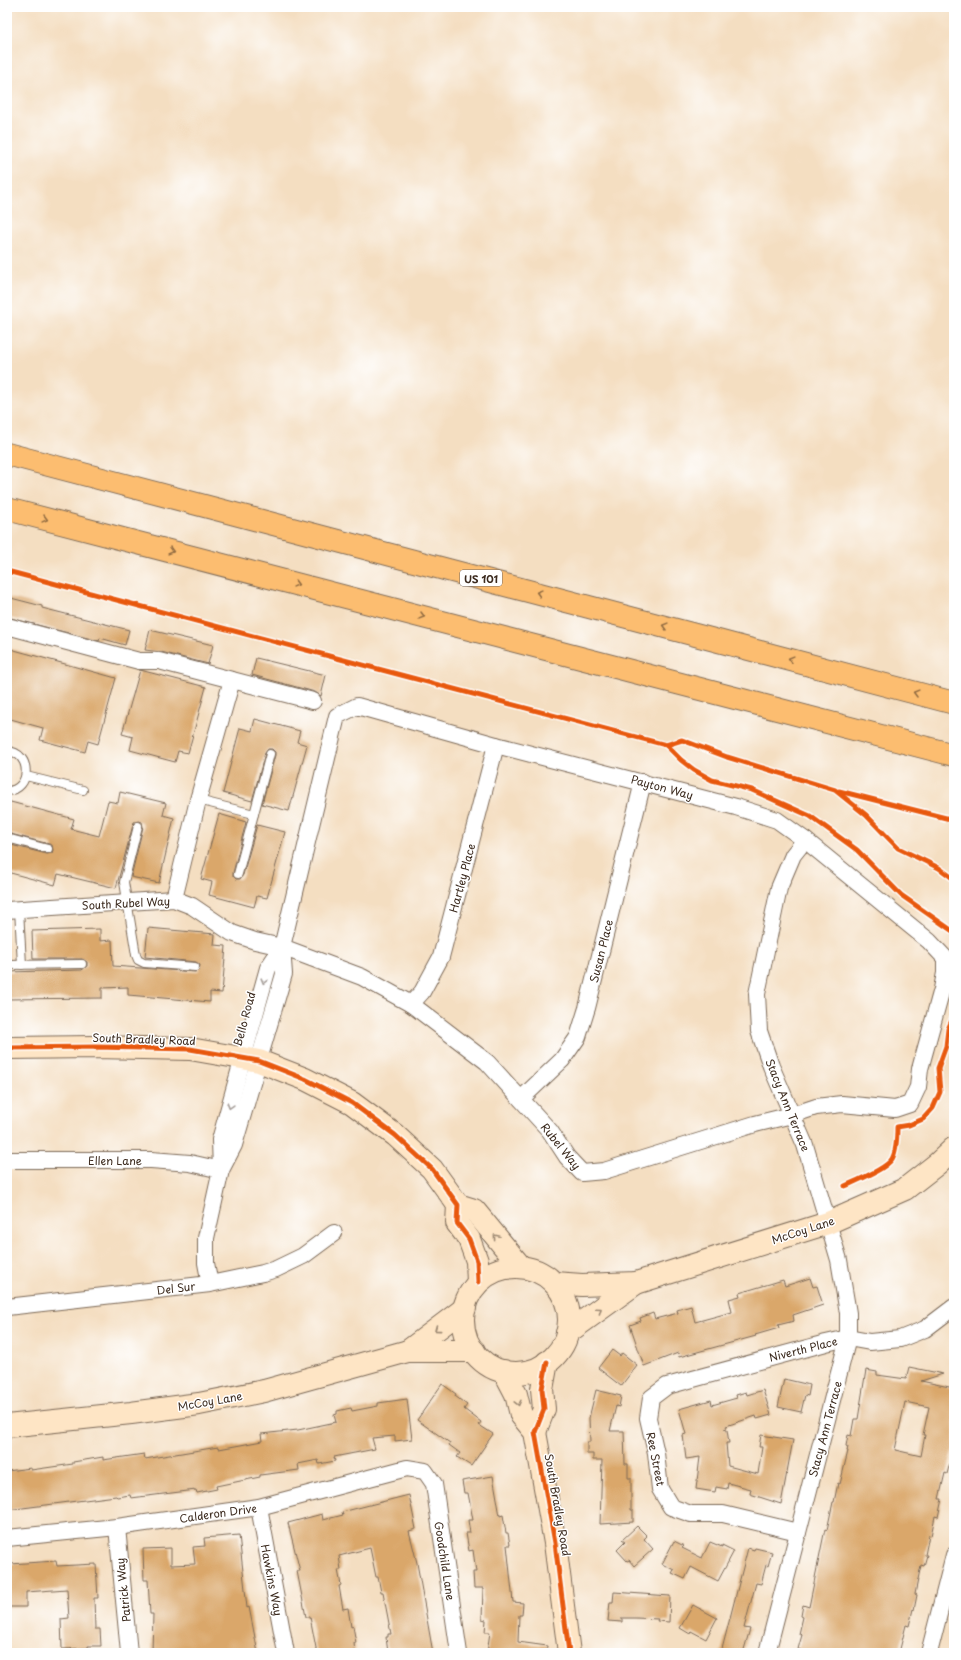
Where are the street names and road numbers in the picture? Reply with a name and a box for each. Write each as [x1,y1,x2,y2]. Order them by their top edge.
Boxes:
road number: US 101 [460,570,502,586]
street label: Payton Way [629,771,695,803]
street label: Hartley Place [445,841,479,915]
street label: South Rubel Way [81,892,171,914]
street label: Susan Place [585,918,617,984]
street label: Bello Road [229,990,259,1048]
street label: South Bradley Road [92,1029,196,1049]
street label: Stacy Ann Terrace [762,1056,814,1154]
street label: Rubel Way [537,1119,585,1173]
street label: Ellen Lane [88,1152,142,1169]
street label: McCoy Lane [769,1212,837,1248]
street label: Del Sur [156,1277,197,1299]
street label: Niverth Place [767,1332,839,1366]
street label: Stacy Ann Terrace [804,1379,846,1479]
street label: McCoy Lane [176,1387,244,1415]
street label: Ree Street [642,1431,670,1488]
street label: South Bradley Road [541,1453,575,1557]
street label: Calderon Drive [178,1499,258,1527]
street label: Goodchild Lane [430,1520,460,1602]
street label: Hawkins Way [257,1543,287,1617]
street label: Patrick Way [111,1557,135,1623]

